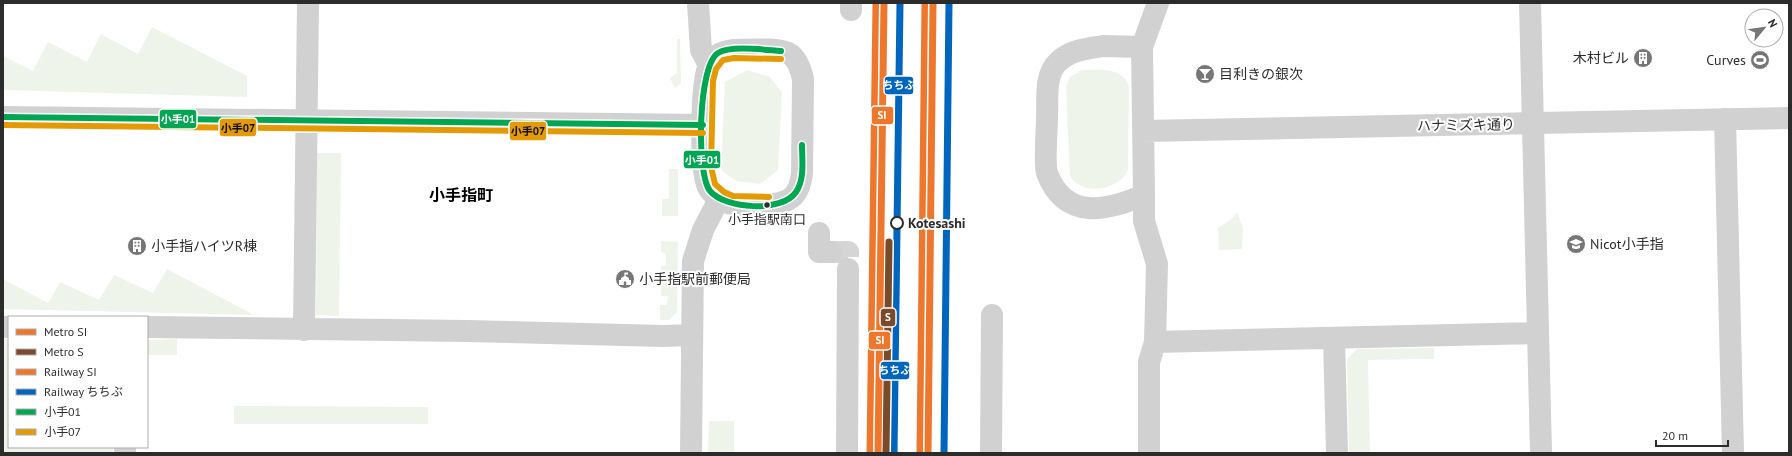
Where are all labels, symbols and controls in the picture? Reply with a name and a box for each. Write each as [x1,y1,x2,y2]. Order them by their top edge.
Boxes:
north arrow [1744,8,1784,48]
text: N [1765,17,1781,30]
building icon: 木村ビル [1632,47,1654,69]
place label: 木村ビル [1573,49,1629,67]
sports icon: Curves [1749,49,1771,71]
place label: Curves [1706,51,1746,69]
bar icon: 目利きの銀次 [1194,63,1216,85]
place label: 目利きの銀次 [1219,65,1303,83]
line badge: ちちぶ [884,76,914,95]
text: ちちぶ [883,78,916,92]
line badge: SI [871,106,894,125]
text: SI [878,108,886,122]
line badge: 小手01 [159,109,197,129]
text: 小手01 [161,112,195,126]
street label: ハナミズキ通り [1417,115,1515,135]
line badge: 小手07 [219,118,257,137]
text: 小手07 [221,121,255,135]
line badge: 小手07 [509,121,547,141]
text: 小手07 [511,124,545,138]
line badge: 小手01 [683,150,721,169]
text: 小手01 [685,153,719,167]
district label: 小手指町 [429,185,493,205]
marker: 小手指駅南口 [762,200,772,210]
place label: 小手指駅南口 [728,211,806,228]
place label: Kotesashi [908,214,966,232]
marker: Kotesashi [890,216,904,230]
school or university icon: Nicot小手指 [1565,233,1587,255]
building icon: 小手指ハイツR棟 [126,235,148,257]
place label: Nicot小手指 [1590,235,1663,253]
place label: 小手指ハイツR棟 [151,237,257,255]
public building icon: 小手指駅前郵便局 [614,268,636,290]
place label: 小手指駅前郵便局 [639,270,751,288]
line badge: S [880,308,896,327]
text: S [885,310,891,324]
legend [8,316,148,448]
text: Metro SI [44,324,87,339]
line badge: SI [868,331,891,350]
text: SI [876,333,884,347]
text: Metro S [44,344,84,359]
line badge: ちちぶ [880,361,910,380]
text: ちちぶ [879,363,912,377]
text: Railway SI [44,364,97,379]
text: Railway ちちぶ [44,384,123,399]
text: 小手01 [44,404,81,419]
scale bar [1656,422,1728,448]
text: 小手07 [44,424,81,439]
text: 20 m [1662,428,1688,443]

